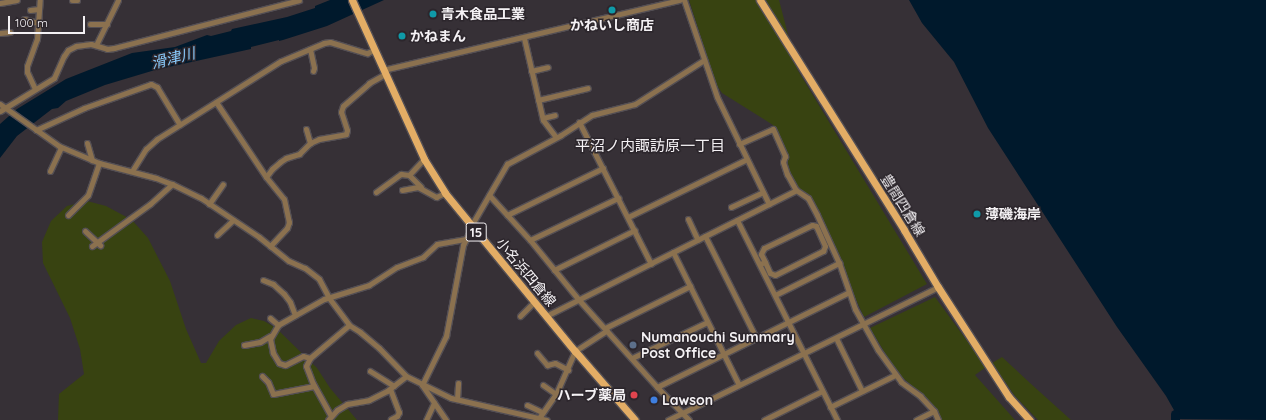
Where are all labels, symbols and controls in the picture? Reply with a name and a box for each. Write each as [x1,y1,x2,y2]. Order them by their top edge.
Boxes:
marker: かねいし商店 [607,5,617,15]
place label: 青木食品工業 [441,6,525,22]
scale bar [10,8,87,34]
marker: 青木食品工業 [428,9,438,19]
text: 100 m [15,15,48,30]
place label: かねいし商店 [570,17,654,33]
place label: かねまん [410,28,466,44]
marker: かねまん [397,31,407,41]
water label: 滑津川 [149,44,197,72]
district label: 平沼ノ内諏訪原一丁目 [575,137,725,155]
street label: 豊間四倉線 [877,171,929,239]
place label: 薄磯海岸 [985,206,1041,222]
marker: 薄磯海岸 [972,209,982,219]
road number: 15 [465,221,487,243]
street label: 小名浜四倉線 [493,234,559,310]
place label: Numanouchi Summary Post Office [641,329,795,362]
marker: Numanouchi Summary Post Office [628,340,638,350]
place label: ハーブ薬局 [556,387,626,403]
marker: ハーブ薬局 [629,390,639,400]
place label: Lawson [662,392,713,408]
marker: Lawson [649,395,659,405]

